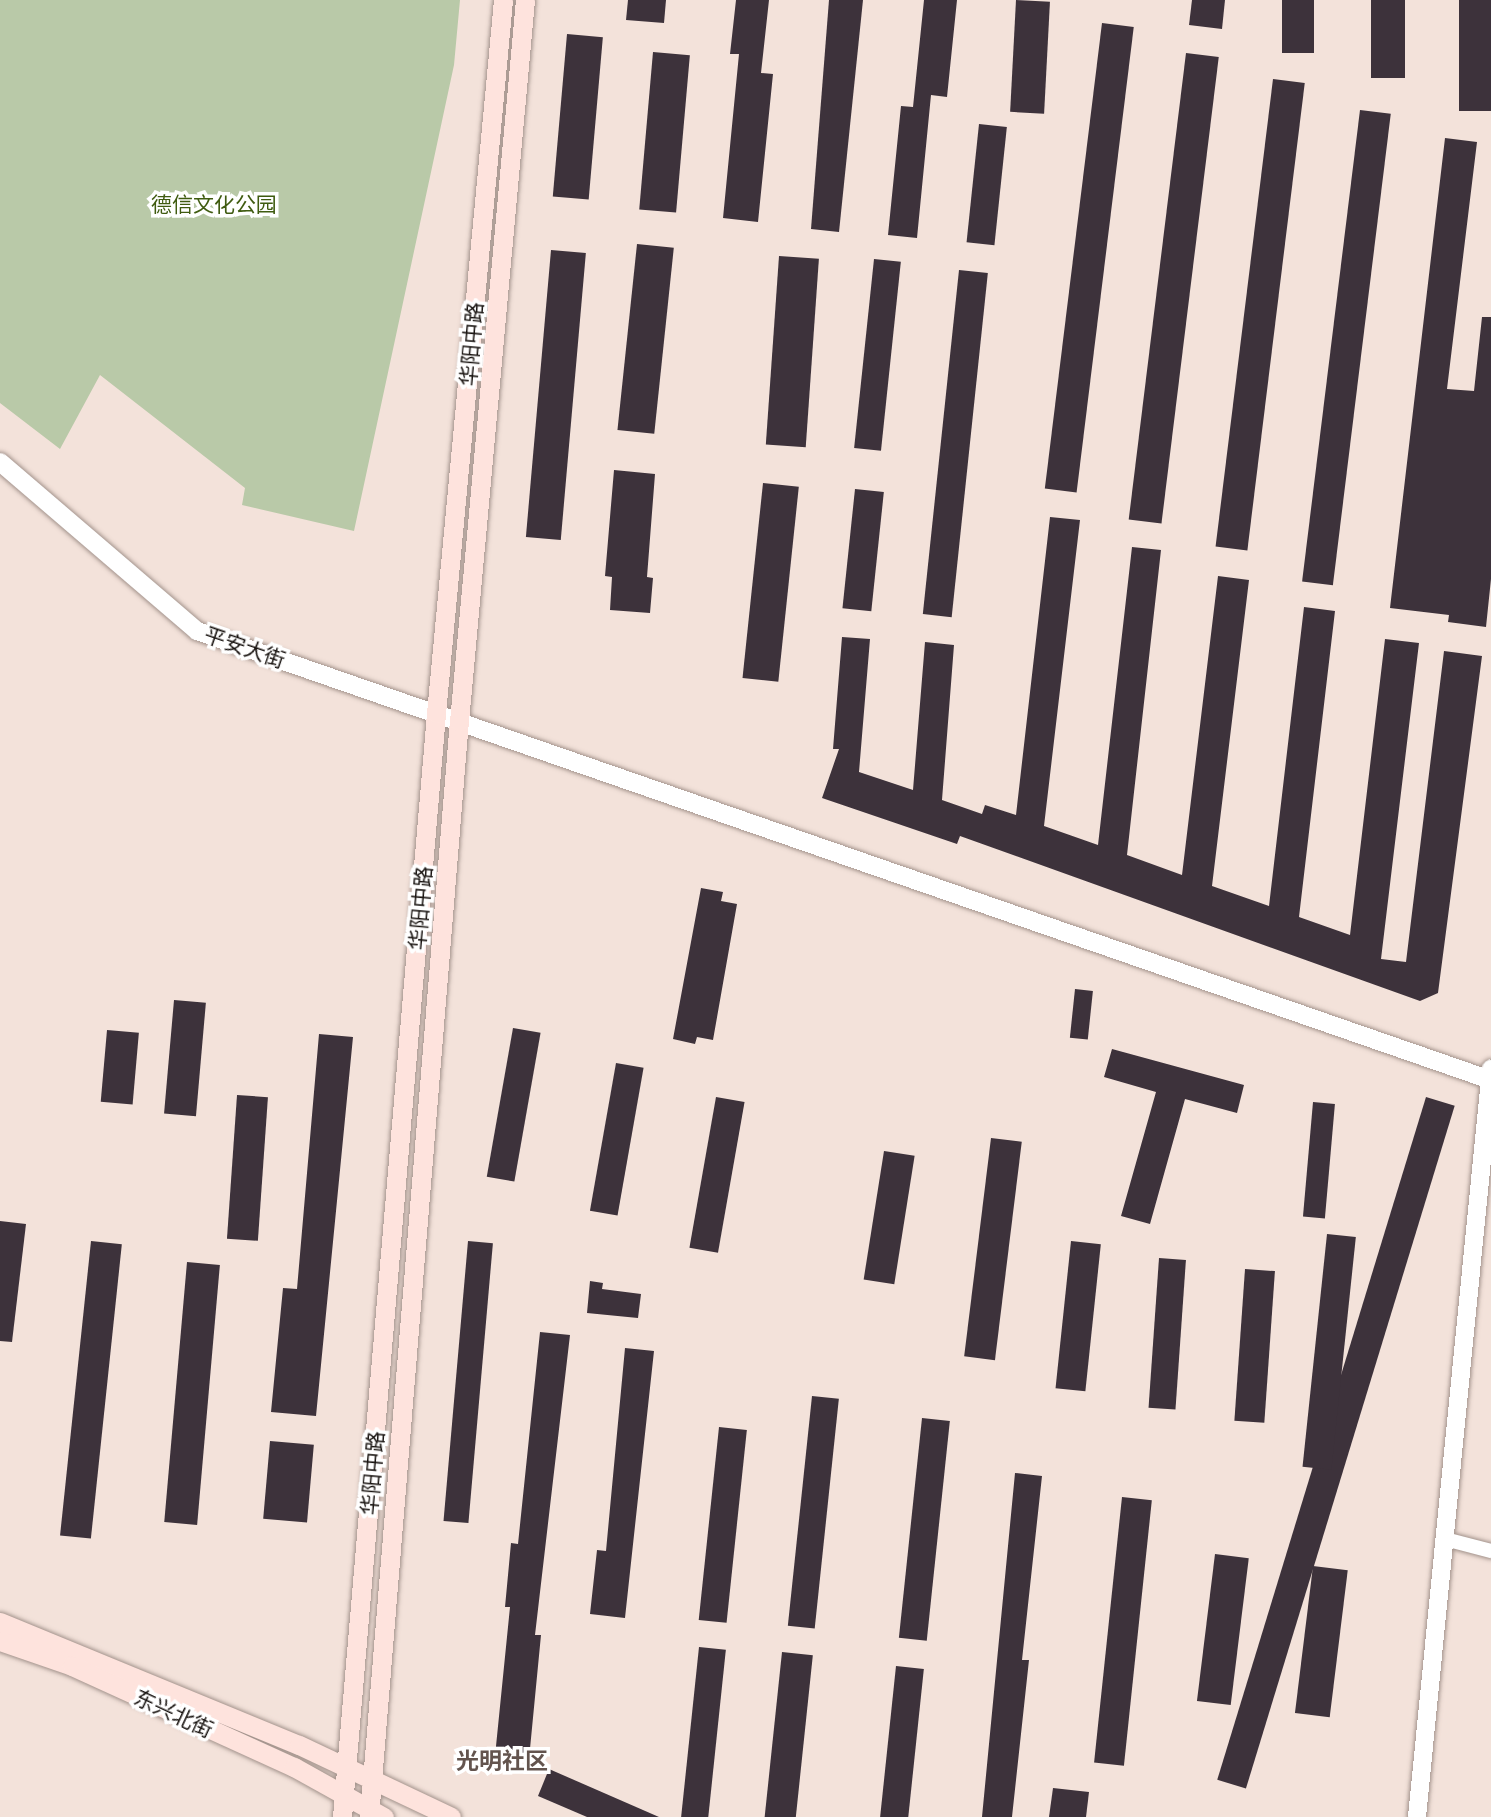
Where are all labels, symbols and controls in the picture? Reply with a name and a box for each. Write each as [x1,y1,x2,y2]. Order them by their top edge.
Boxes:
park label: 德信文化公园 [151,191,277,217]
street label: 华阳中路 [455,301,487,387]
street label: 平安大街 [201,621,289,673]
street label: 华阳中路 [404,865,436,951]
street label: 华阳中路 [356,1430,388,1516]
street label: 东兴北街 [131,1684,217,1742]
district label: 光明社区 [456,1746,548,1774]

